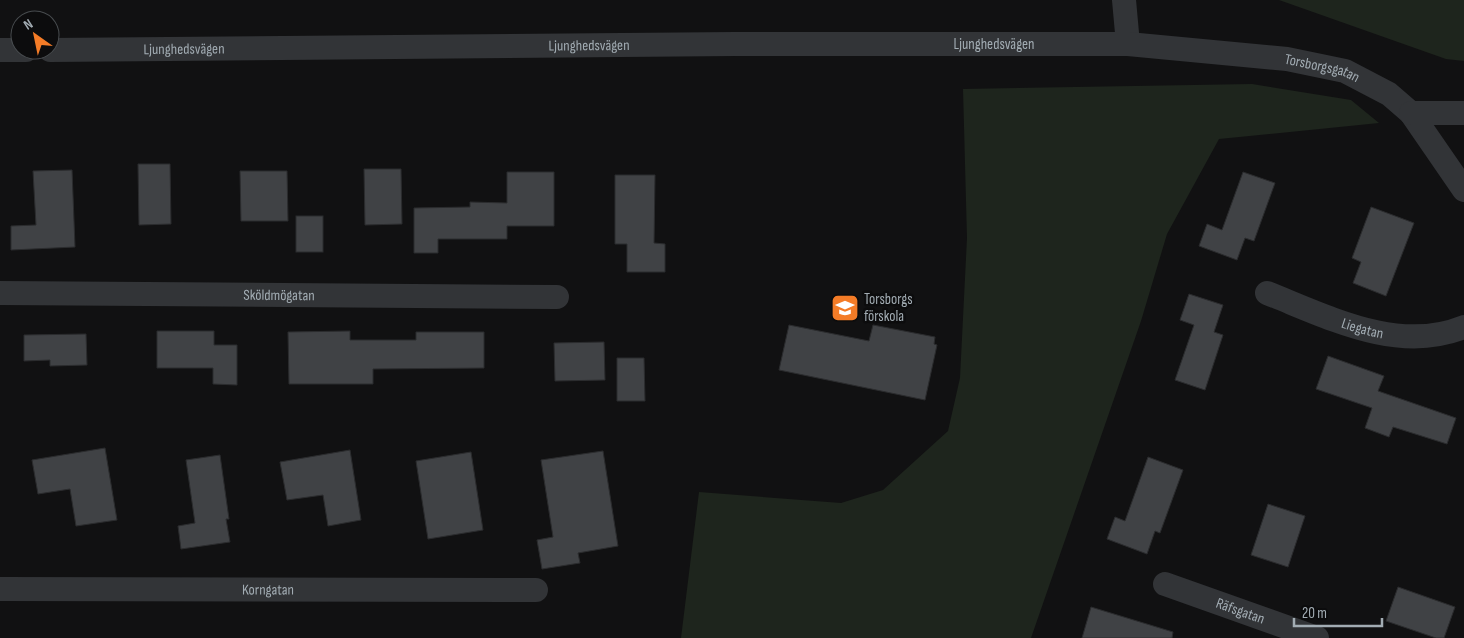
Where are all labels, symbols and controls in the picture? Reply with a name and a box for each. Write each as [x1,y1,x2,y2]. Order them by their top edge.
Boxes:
north arrow [10,10,60,60]
text: N [20,15,36,34]
street label: Ljunghedsvägen [953,35,1035,54]
street label: Ljunghedsvägen [548,36,630,56]
street label: Ljunghedsvägen [143,39,225,59]
street label: Torsborgsgatan [1283,50,1363,87]
street label: Sköldmögatan [243,286,315,305]
place label: Torsborgs förskola [864,290,913,326]
school or university icon: Torsborgs förskola [830,293,860,323]
street label: Liegatan [1339,314,1385,343]
street label: Korngatan [242,580,294,600]
street label: Räfsgatan [1213,594,1267,629]
scale bar [1294,596,1382,628]
text: 20 m [1302,604,1327,623]

